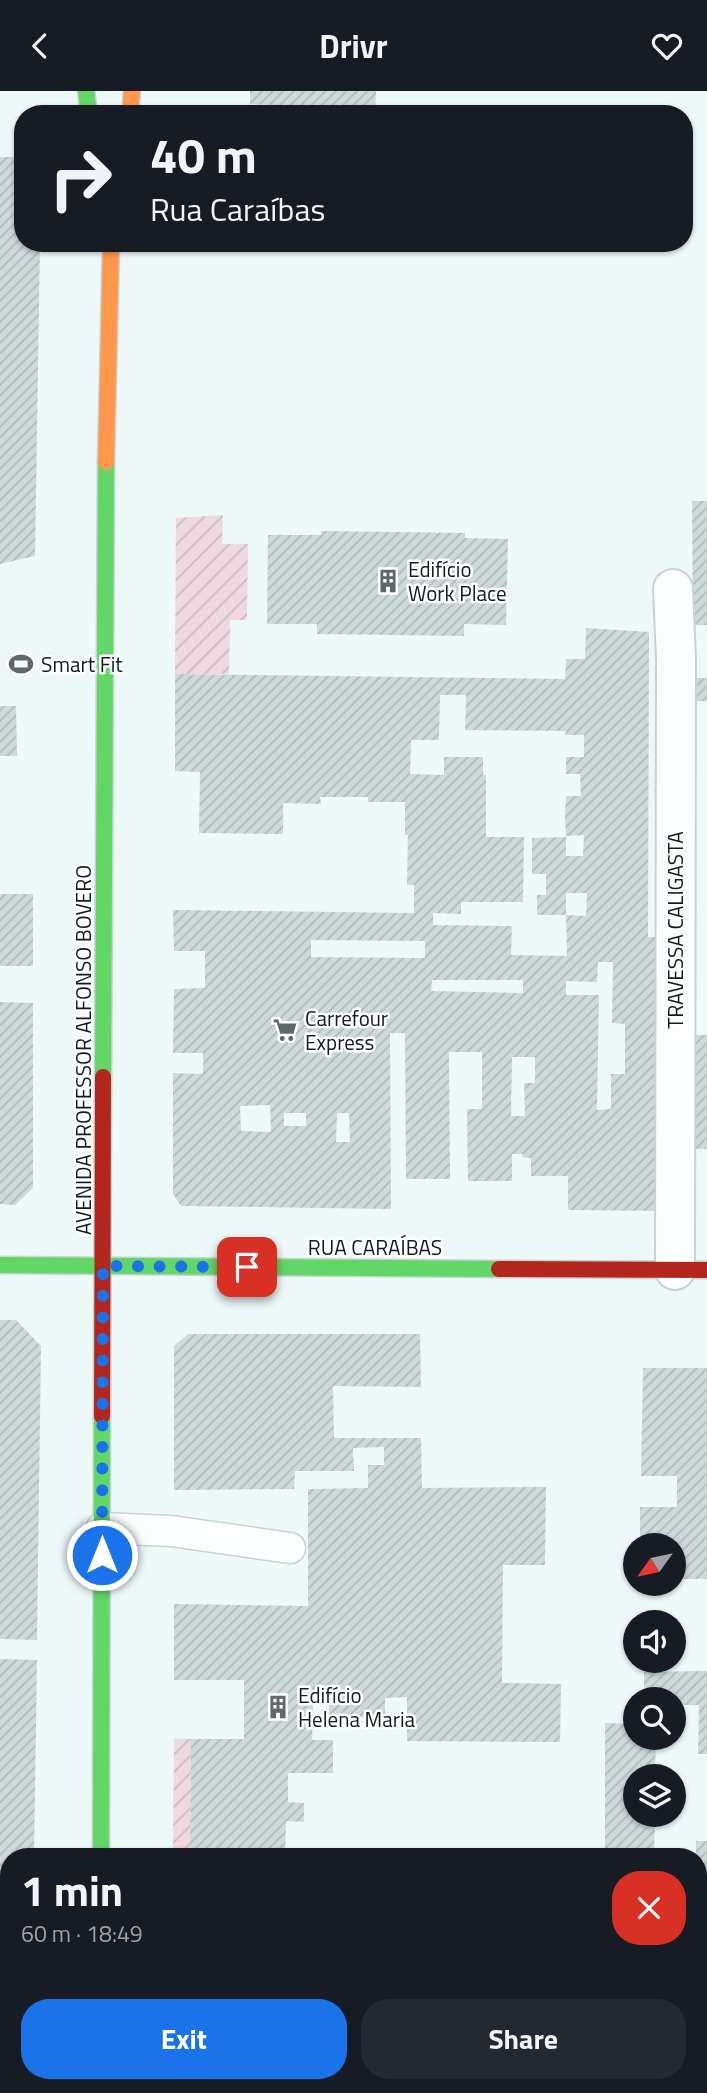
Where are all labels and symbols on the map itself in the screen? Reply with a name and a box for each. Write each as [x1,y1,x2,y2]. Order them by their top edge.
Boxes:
place label: Edifício Work Place [408,553,507,609]
building icon: Edifício Work Place [374,567,402,595]
place label: Smart Fit [41,648,123,680]
sports icon: Smart Fit [7,650,35,678]
street label: TRAVESSA CALIGASTA [659,831,691,1029]
street label: AVENIDA PROFESSOR ALFONSO BOVERO [67,865,99,1235]
place label: Carrefour Express [305,1002,388,1058]
supermarket icon: Carrefour Express [271,1016,299,1044]
street label: RUA CARAÍBAS [308,1231,442,1263]
pin [217,1237,277,1297]
position arrow [65,1518,139,1592]
north arrow [623,1533,686,1596]
place label: Edifício Helena Maria [298,1679,416,1735]
building icon: Edifício Helena Maria [264,1693,292,1721]

